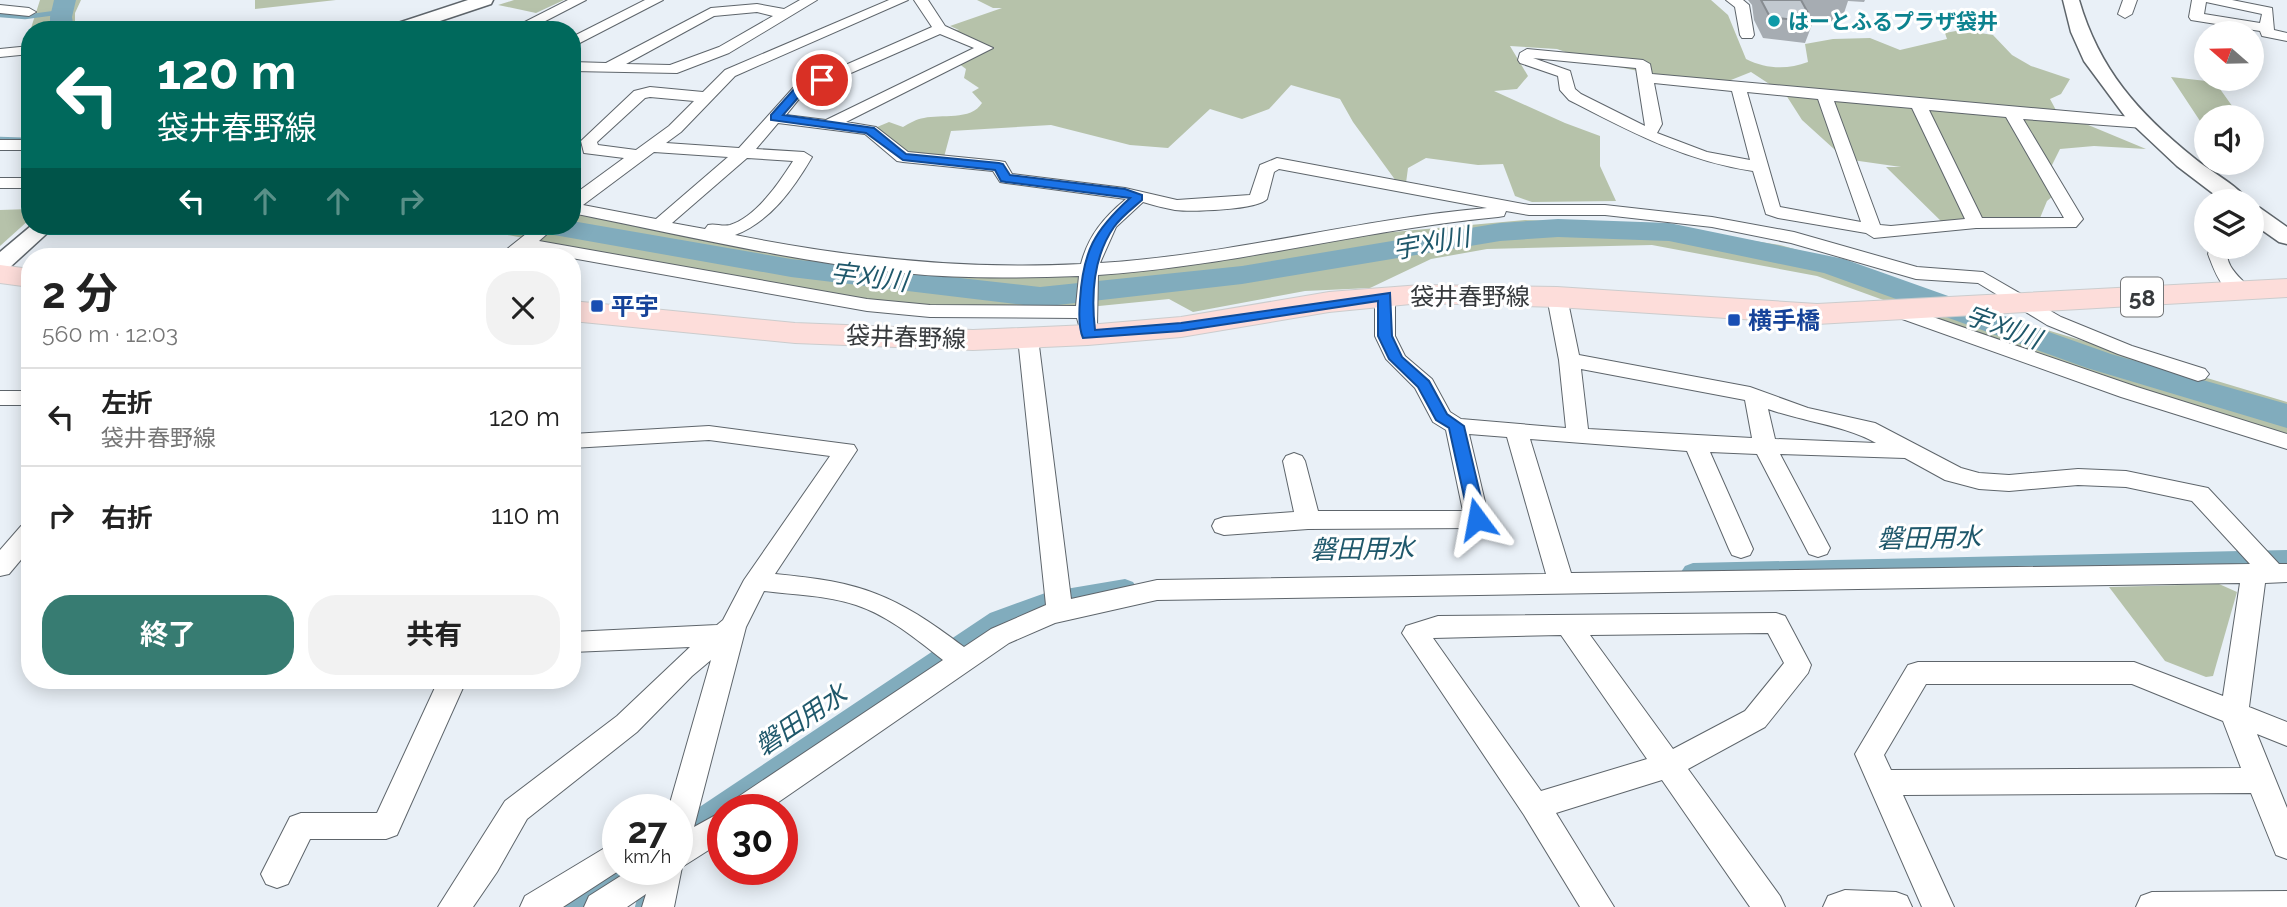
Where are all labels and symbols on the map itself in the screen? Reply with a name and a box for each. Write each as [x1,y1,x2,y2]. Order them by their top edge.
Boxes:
place label: はーとふるプラザ袋井 [1788,9,1998,34]
marker: はーとふるプラザ袋井 [1766,13,1782,29]
north arrow [2194,21,2264,91]
pin [792,50,852,110]
water label: 宇刈川 [1390,221,1475,265]
water label: 宇刈川 [828,257,913,297]
road number: 58 [2121,278,2163,316]
street label: 袋井春野線 [1410,282,1530,311]
place label: 平宇 [611,292,659,321]
marker: 平宇 [589,298,605,314]
water label: 宇刈川 [1961,300,2048,355]
place label: 横手橋 [1748,306,1820,335]
marker: 横手橋 [1726,312,1742,328]
street label: 袋井春野線 [846,320,966,354]
position arrow [1440,482,1514,556]
water label: 磐田用水 [1877,522,1984,554]
water label: 磐田用水 [1310,533,1417,565]
water label: 磐田用水 [749,677,855,762]
speed limit sign: 30 [707,794,798,885]

